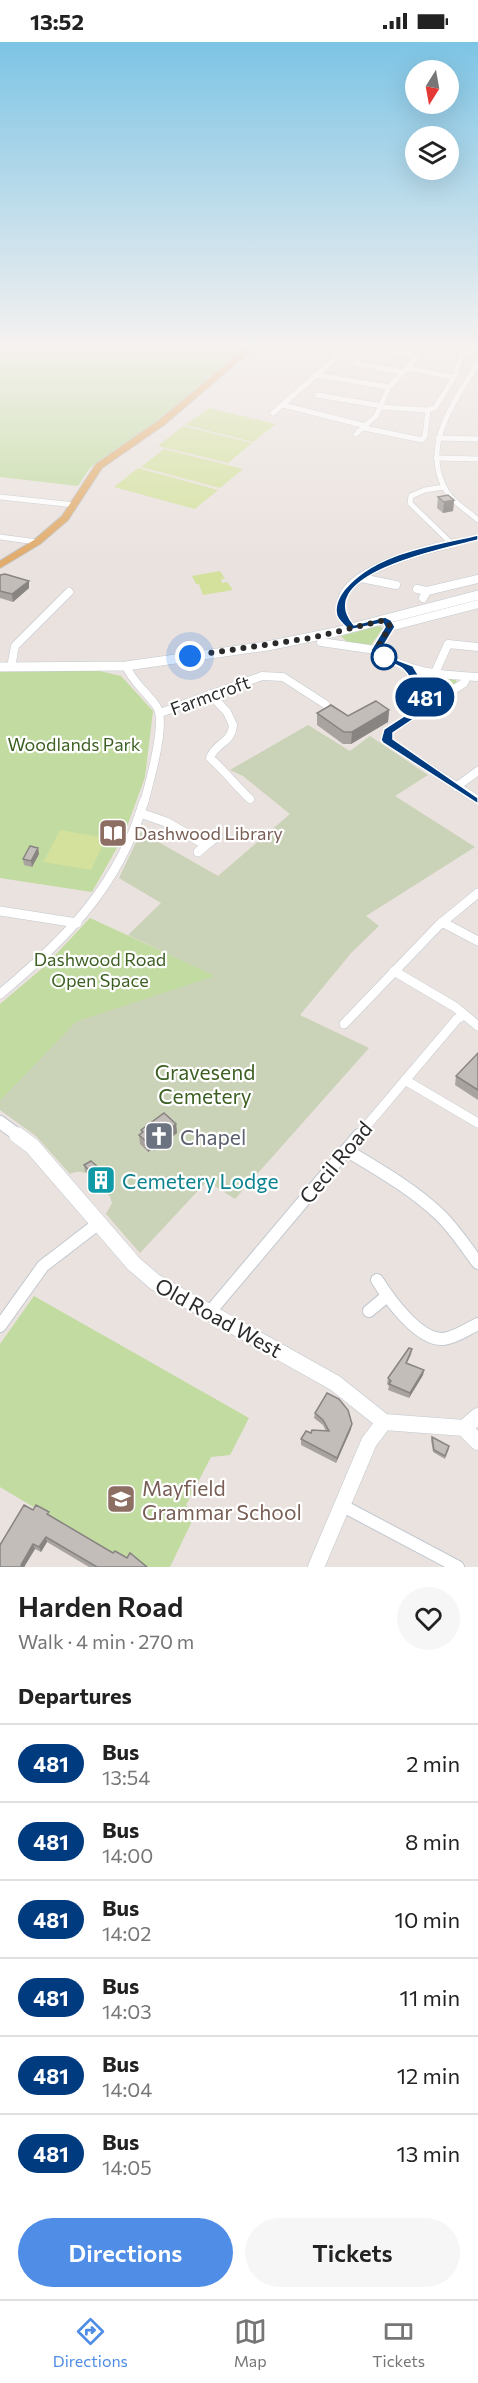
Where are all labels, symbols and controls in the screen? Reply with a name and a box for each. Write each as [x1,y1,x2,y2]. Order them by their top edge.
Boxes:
text: 13:52 [30,8,84,35]
north arrow [405,60,459,114]
map controls [405,60,459,180]
button: layers [405,126,459,180]
your location [175,641,205,671]
unlabelled marker [371,644,397,670]
street label: Farmcroft [167,670,253,720]
line badge: 481 [390,678,460,716]
text: 481 [407,685,443,710]
park label: Woodlands Park [8,733,141,755]
library icon: Dashwood Library [97,817,129,849]
place label: Dashwood Library [134,822,283,844]
park label: Dashwood Road Open Space [34,948,166,991]
park label: Gravesend Cemetery [155,1059,255,1108]
street label: Cecil Road [293,1116,377,1208]
church icon: Chapel [143,1120,175,1152]
place label: Chapel [180,1124,246,1149]
building icon: Cemetery Lodge [85,1164,117,1196]
place label: Cemetery Lodge [122,1168,278,1193]
street label: Old Road West [151,1272,287,1362]
place label: Mayfield Grammar School [142,1475,302,1524]
school or university icon: Mayfield Grammar School [105,1483,137,1515]
button: heart [397,1587,460,1650]
text: Harden Road [18,1589,183,1623]
text: Walk · 4 min · 270 m [18,1629,194,1653]
text: Departures [18,1682,132,1709]
text: Bus [102,1738,139,1765]
text: 2 min [406,1750,460,1777]
text: 481 [33,1751,69,1776]
text: 13:54 [102,1765,150,1789]
text: Bus [102,1816,139,1843]
text: 8 min [405,1828,460,1855]
text: 481 [33,1829,69,1854]
text: 14:00 [102,1843,153,1867]
text: Bus [102,1894,139,1921]
text: 10 min [395,1906,460,1933]
text: 481 [33,1907,69,1932]
text: 14:02 [102,1921,151,1945]
text: Bus [102,1972,139,1999]
text: 11 min [400,1984,460,2011]
text: 481 [33,1985,69,2010]
text: 14:03 [102,1999,152,2023]
text: Bus [102,2050,139,2077]
text: 12 min [397,2062,460,2089]
text: 481 [33,2063,69,2088]
text: 14:04 [102,2077,152,2101]
text: Bus [102,2128,139,2155]
text: 13 min [396,2140,460,2167]
text: 481 [33,2141,69,2166]
text: 14:05 [102,2155,152,2179]
button: Directions [18,2218,233,2287]
button: Tickets [245,2218,460,2287]
tab: Directions [53,2315,128,2370]
tab: Map [234,2315,267,2370]
tab: Tickets [372,2315,425,2370]

